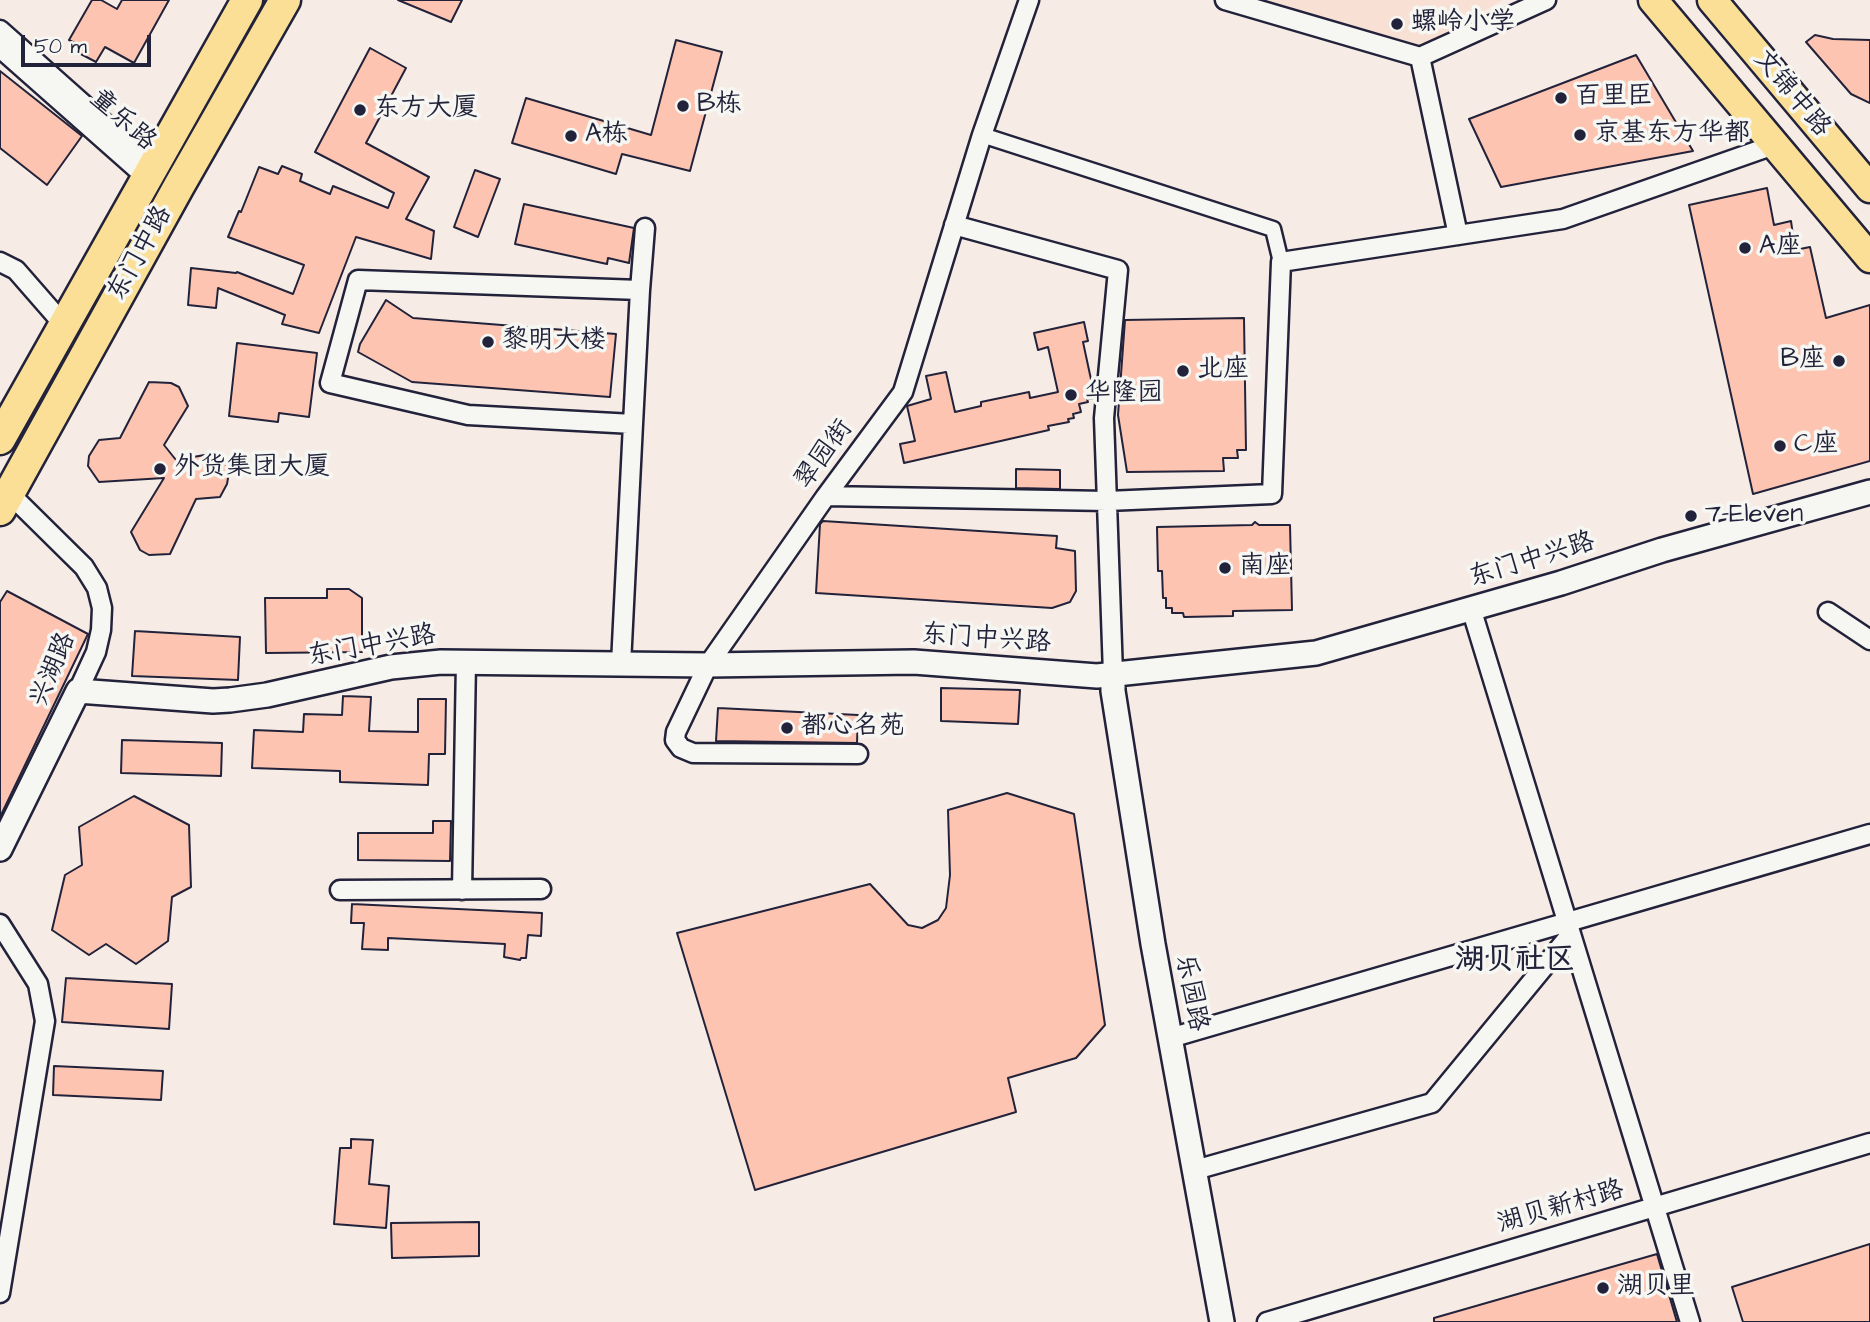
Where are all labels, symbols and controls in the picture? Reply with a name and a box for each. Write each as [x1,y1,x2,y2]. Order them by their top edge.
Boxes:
place label: 螺岭小学 [1411,8,1515,40]
marker: 螺岭小学 [1389,16,1405,32]
scale bar [24,21,154,65]
text: 50 m [34,32,87,61]
street label: 文锦中路 [1746,44,1836,144]
place label: 百里臣 [1575,82,1653,114]
street label: 童乐路 [82,84,162,158]
place label: B栋 [697,90,741,122]
marker: 百里臣 [1553,90,1569,106]
place label: 东方大厦 [374,94,478,126]
marker: B栋 [675,98,691,114]
marker: 东方大厦 [352,102,368,118]
place label: 京基东方华都 [1594,119,1750,151]
place label: A栋 [585,120,628,152]
marker: 京基东方华都 [1572,127,1588,143]
marker: A栋 [563,128,579,144]
street label: 东门中路 [102,201,180,307]
place label: A座 [1759,232,1802,264]
marker: A座 [1737,240,1753,256]
place label: 黎明大楼 [502,326,606,358]
marker: 黎明大楼 [480,334,496,350]
place label: B座 [1781,345,1825,377]
marker: B座 [1831,353,1847,369]
place label: 北座 [1197,355,1249,387]
marker: 北座 [1175,363,1191,379]
place label: 华隆园 [1085,379,1163,411]
marker: 华隆园 [1063,387,1079,403]
street label: 翠园街 [789,414,861,496]
place label: C座 [1794,430,1838,462]
marker: C座 [1772,438,1788,454]
place label: 外货集团大厦 [174,453,330,485]
marker: 外货集团大厦 [152,461,168,477]
place label: 7-Eleven [1705,500,1803,532]
marker: 7-Eleven [1683,508,1699,524]
street label: 东门中兴路 [1465,527,1599,595]
place label: 南座 [1239,552,1291,584]
marker: 南座 [1217,560,1233,576]
street label: 东门中兴路 [305,620,439,674]
street label: 东门中兴路 [920,620,1052,660]
street label: 兴湖路 [24,628,84,712]
place label: 都心名苑 [801,712,905,744]
marker: 都心名苑 [779,720,795,736]
district label: 湖贝社区 [1455,944,1575,980]
street label: 乐园路 [1167,952,1213,1034]
street label: 湖贝新村路 [1494,1175,1628,1241]
place label: 湖贝里 [1617,1272,1695,1304]
marker: 湖贝里 [1595,1280,1611,1296]

